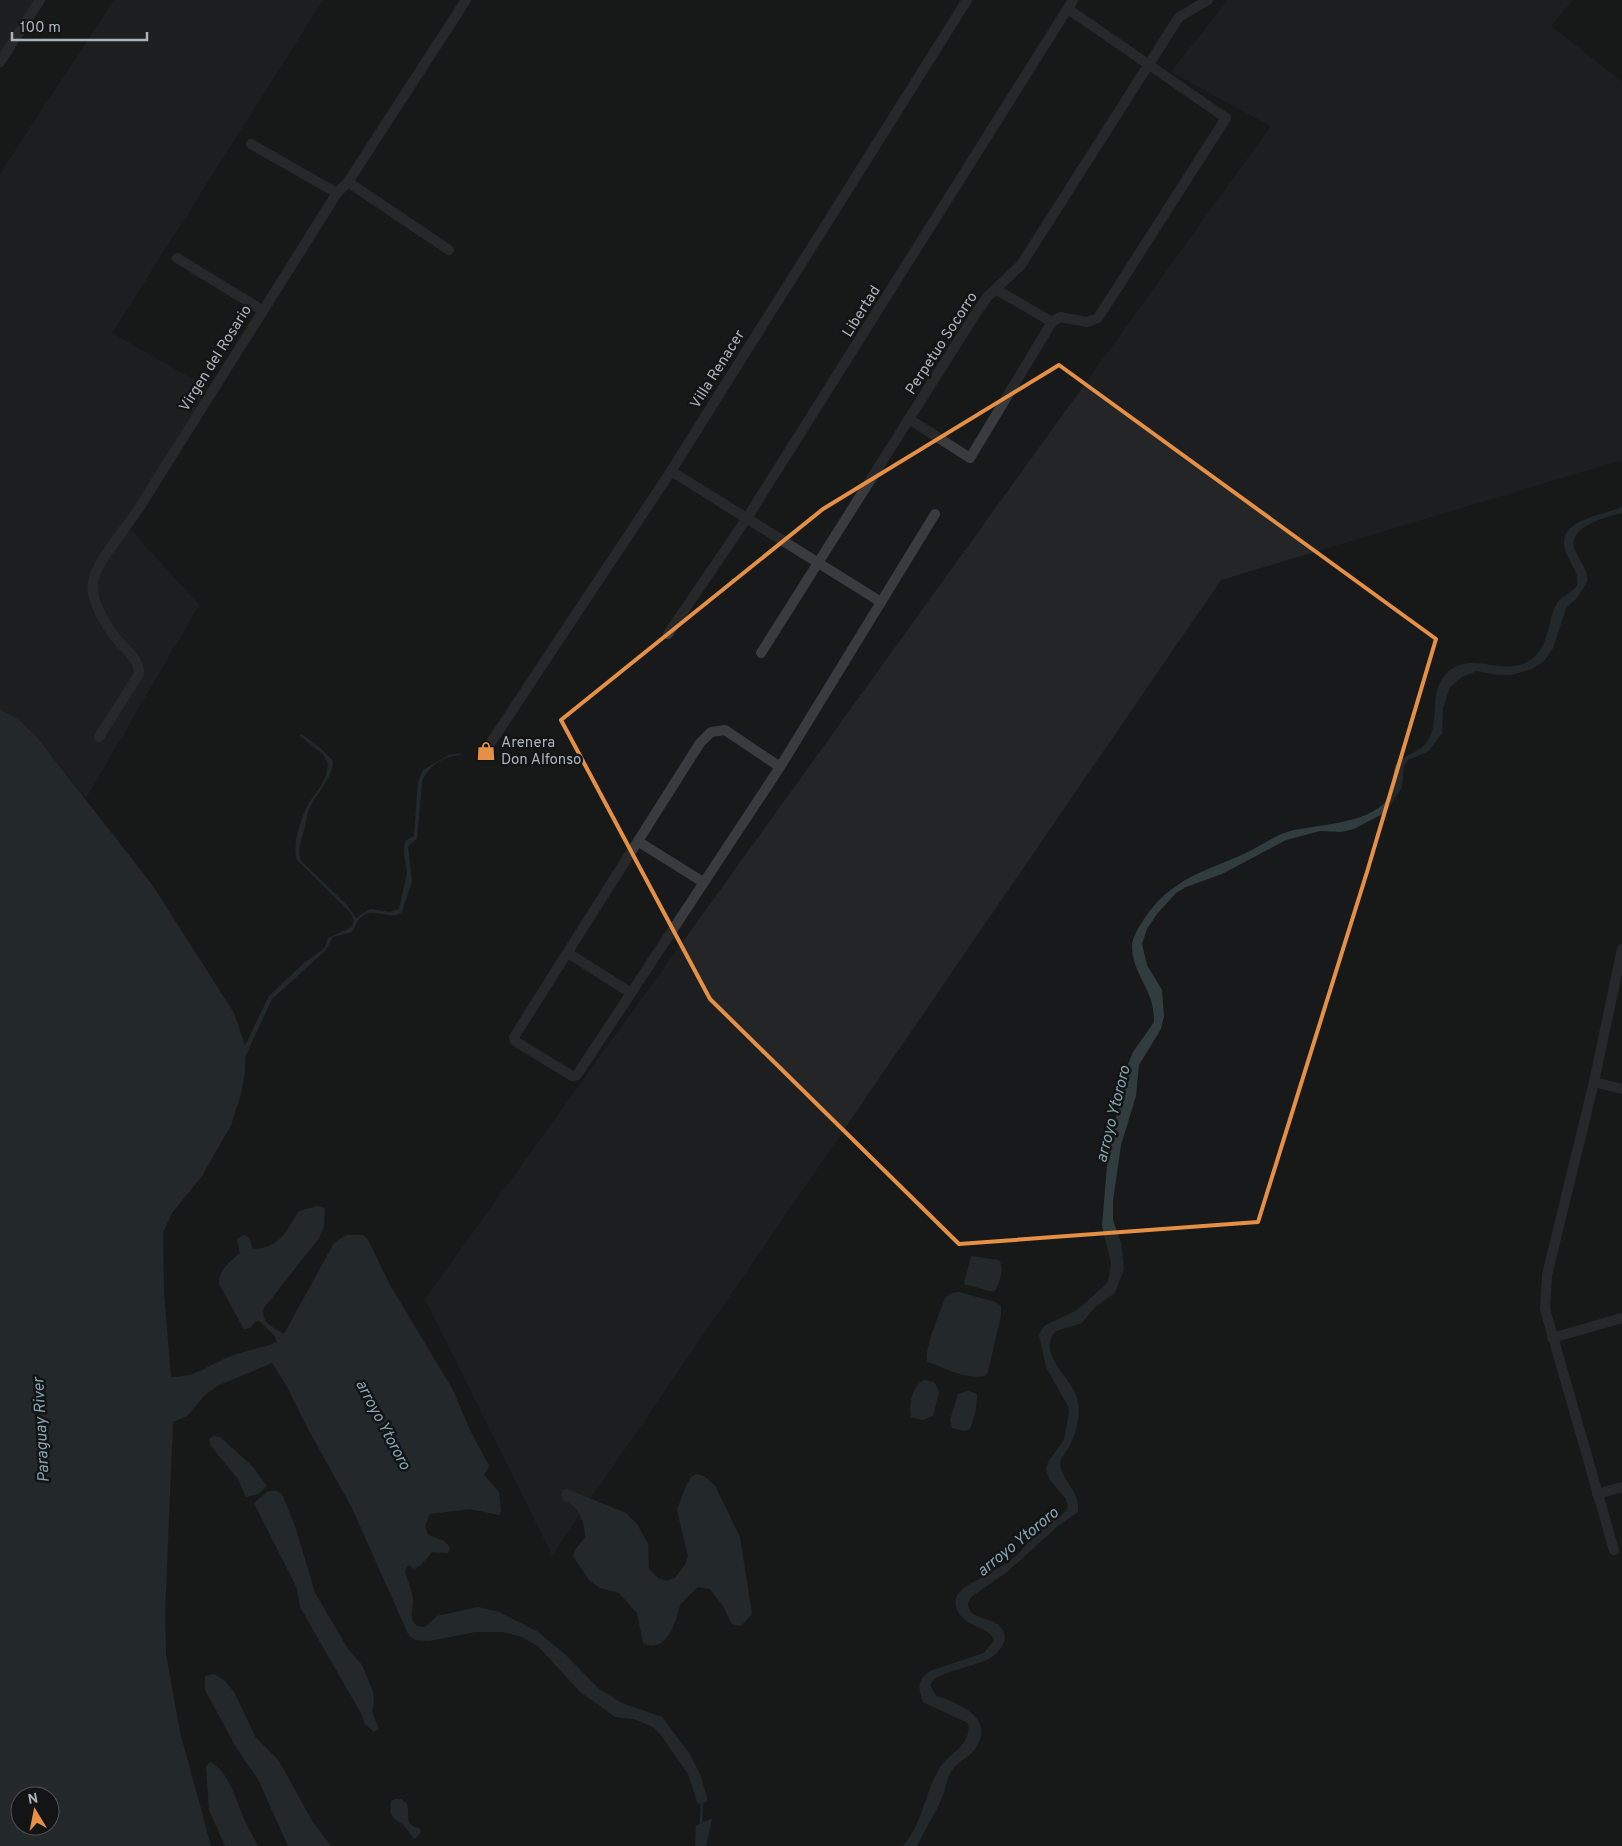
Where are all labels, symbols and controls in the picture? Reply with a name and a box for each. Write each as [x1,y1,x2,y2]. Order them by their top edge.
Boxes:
scale bar [12,10,148,42]
text: 100 m [20,19,61,38]
street label: Libertad [839,282,885,341]
street label: Perpetuo Socorro [902,289,982,399]
street label: Virgen del Rosario [176,302,257,416]
street label: Villa Renacer [687,327,750,413]
place label: Arenera Don Alfonso [501,734,581,770]
shop icon: Arenera Don Alfonso [475,740,497,762]
water label: arroyo Ytororo [1092,1063,1136,1165]
water label: Paraguay River [29,1375,55,1483]
water label: arroyo Ytororo [350,1376,415,1474]
water label: arroyo Ytororo [973,1503,1064,1582]
north arrow [10,1786,60,1836]
text: N [27,1790,39,1809]

